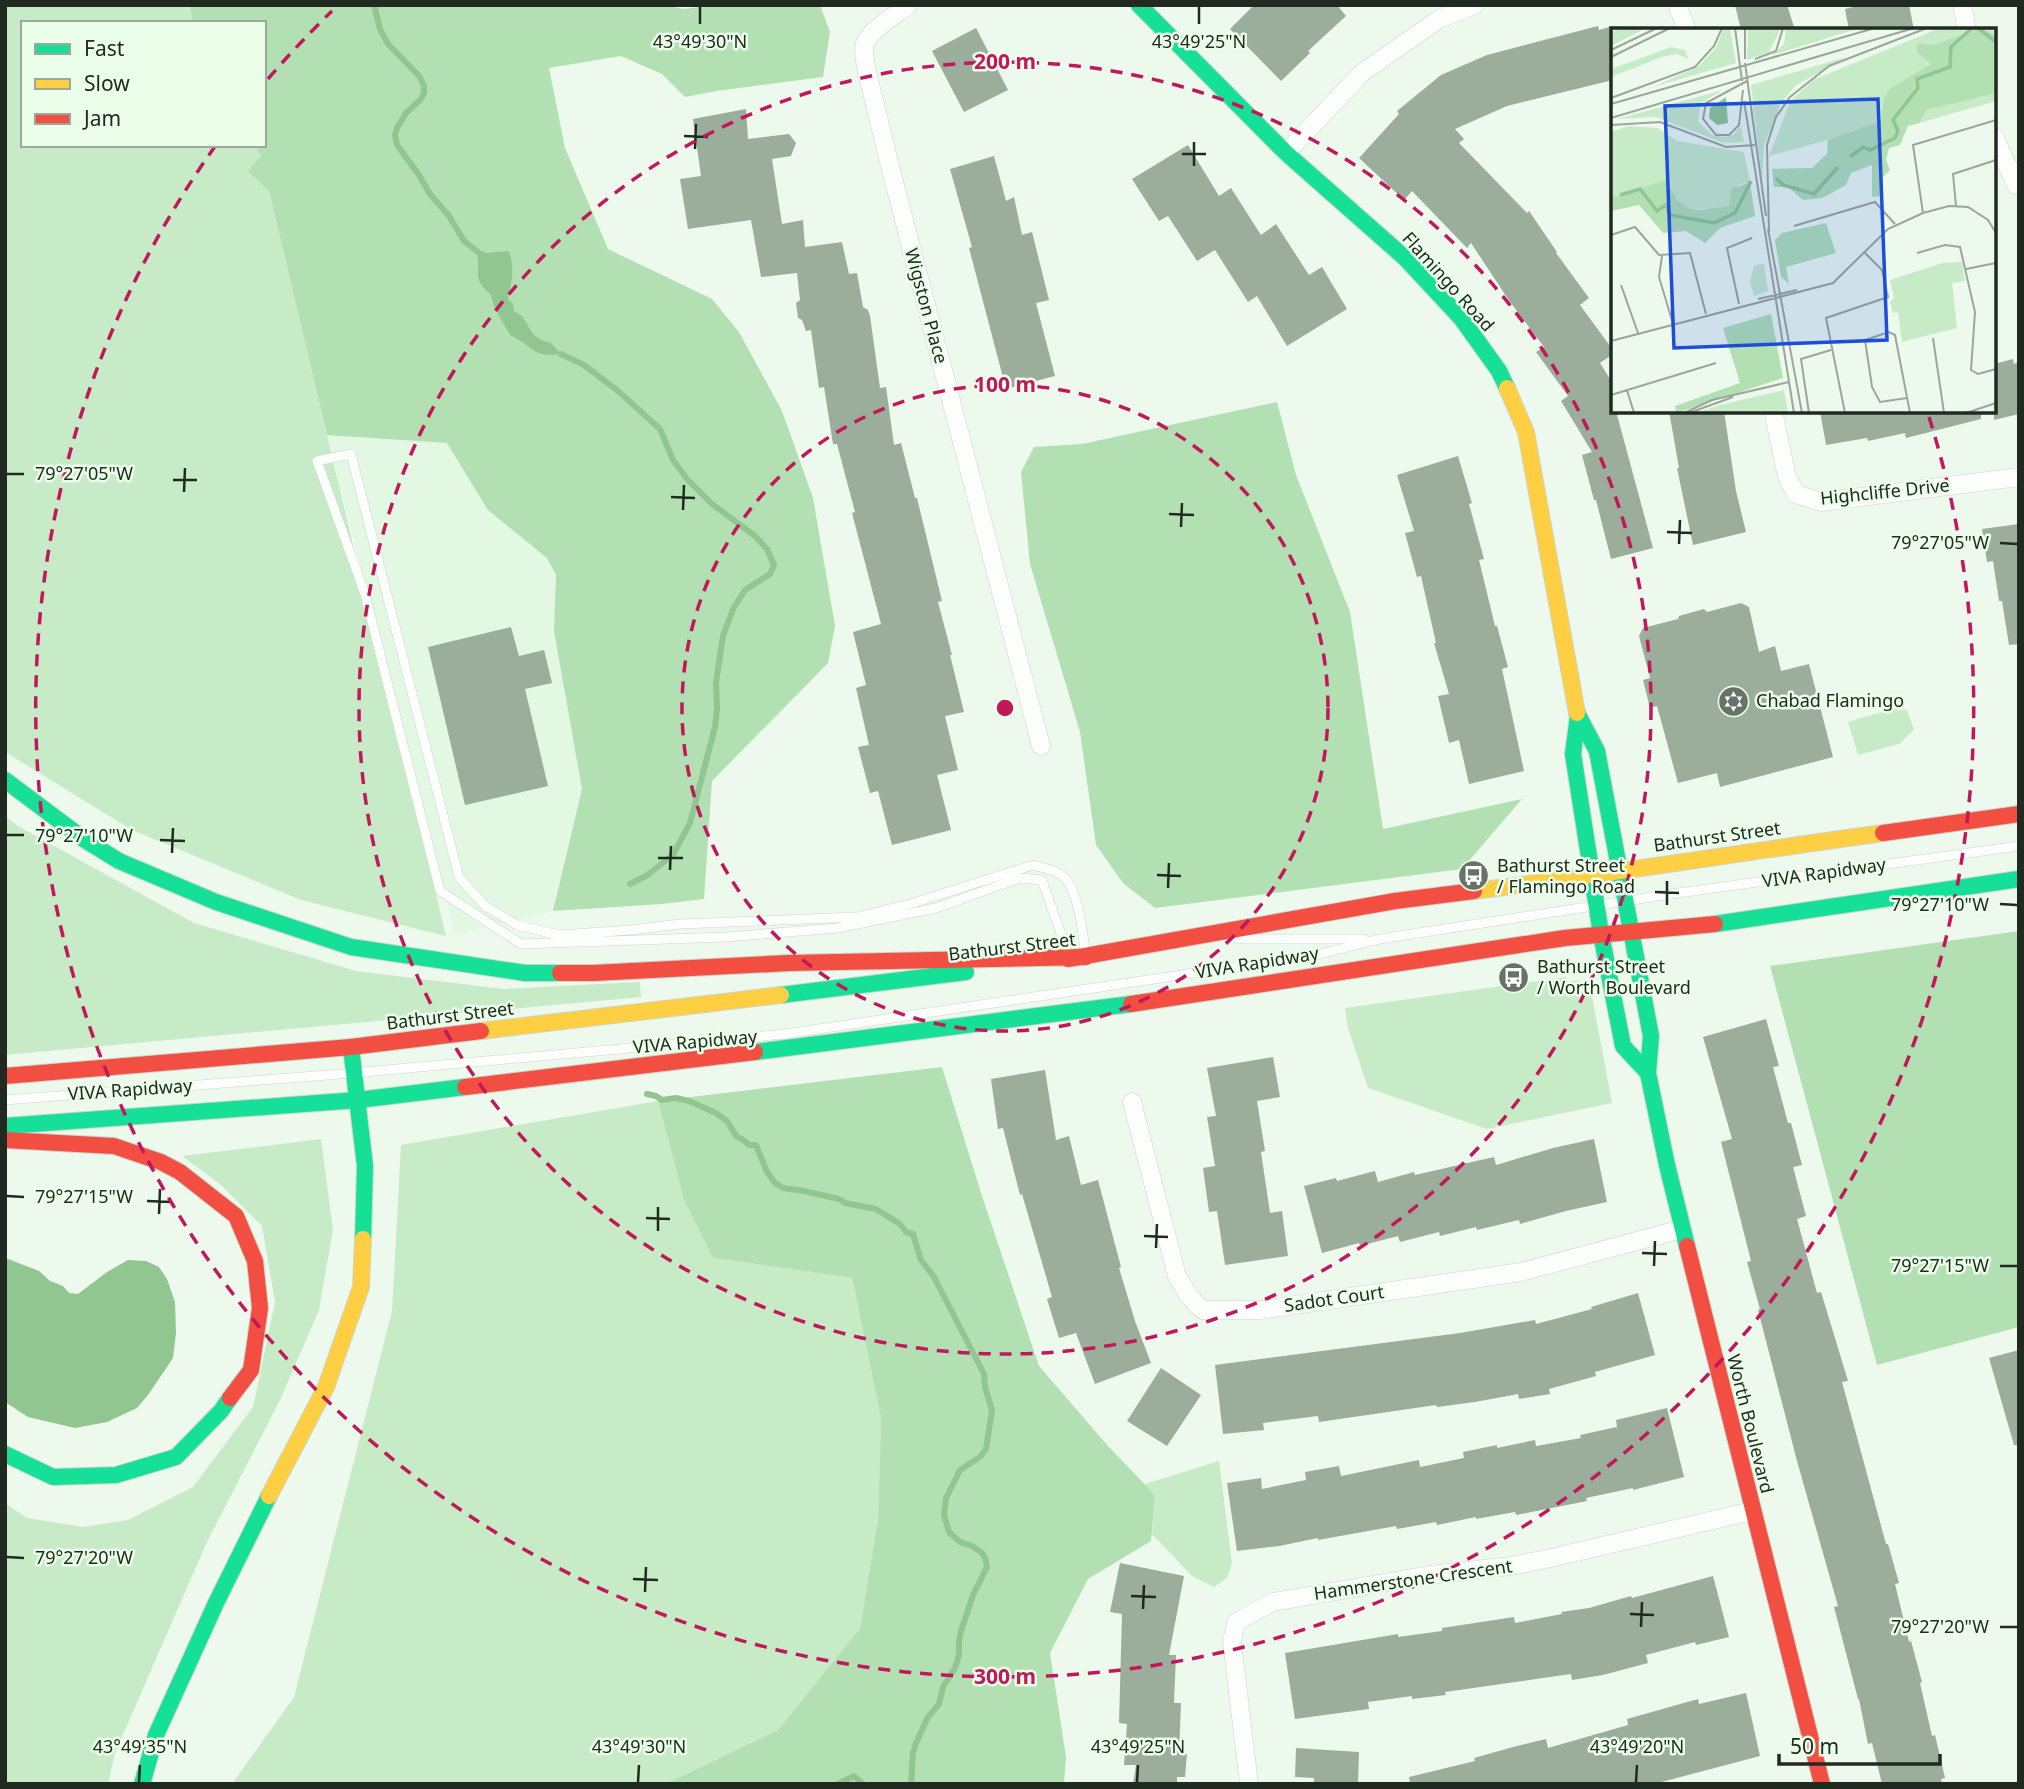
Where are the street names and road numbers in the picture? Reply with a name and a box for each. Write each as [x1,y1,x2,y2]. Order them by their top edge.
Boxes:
street label: Flamingo Road [1397,226,1500,336]
street label: Wigston Place [900,245,954,366]
street label: Highcliffe Drive [1819,472,1951,510]
street label: Bathurst Street [1652,815,1782,857]
street label: VIVA Rapidway [1760,851,1888,893]
street label: Bathurst Street [947,926,1077,966]
street label: VIVA Rapidway [1193,940,1321,984]
street label: Bathurst Street [385,995,515,1035]
street label: VIVA Rapidway [632,1024,759,1058]
street label: VIVA Rapidway [67,1073,194,1105]
street label: Sadot Court [1282,1279,1386,1317]
street label: Worth Boulevard [1722,1352,1780,1496]
street label: Hammerstone Crescent [1312,1553,1514,1605]

